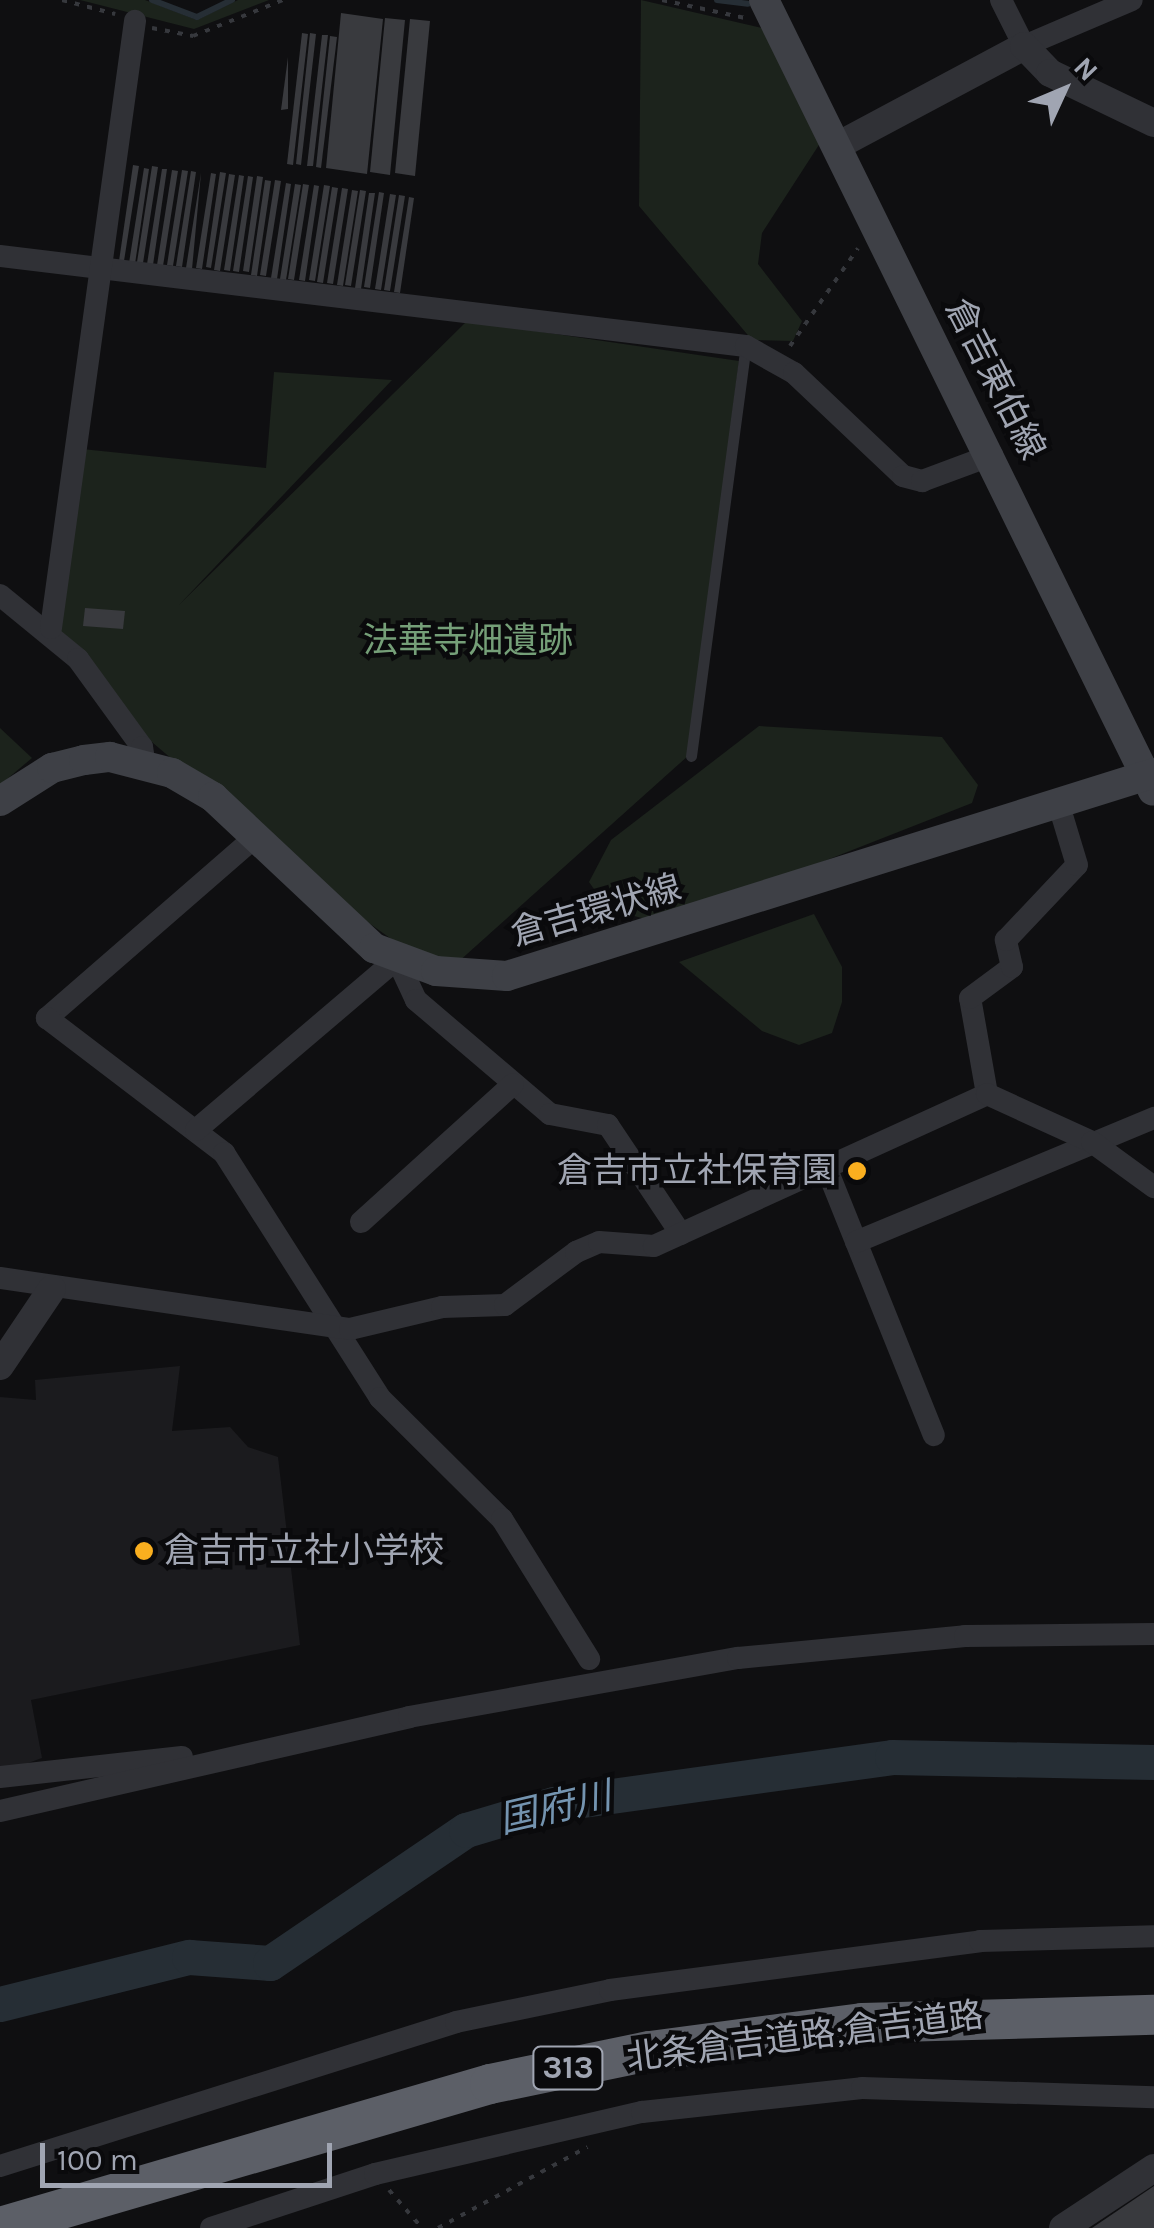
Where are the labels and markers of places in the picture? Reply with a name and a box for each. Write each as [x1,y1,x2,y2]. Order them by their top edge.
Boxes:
place label: 倉吉市立社保育園 [557,1150,837,1192]
marker: 倉吉市立社保育園 [846,1160,868,1182]
place label: 倉吉市立社小学校 [164,1530,444,1572]
marker: 倉吉市立社小学校 [133,1540,155,1562]

